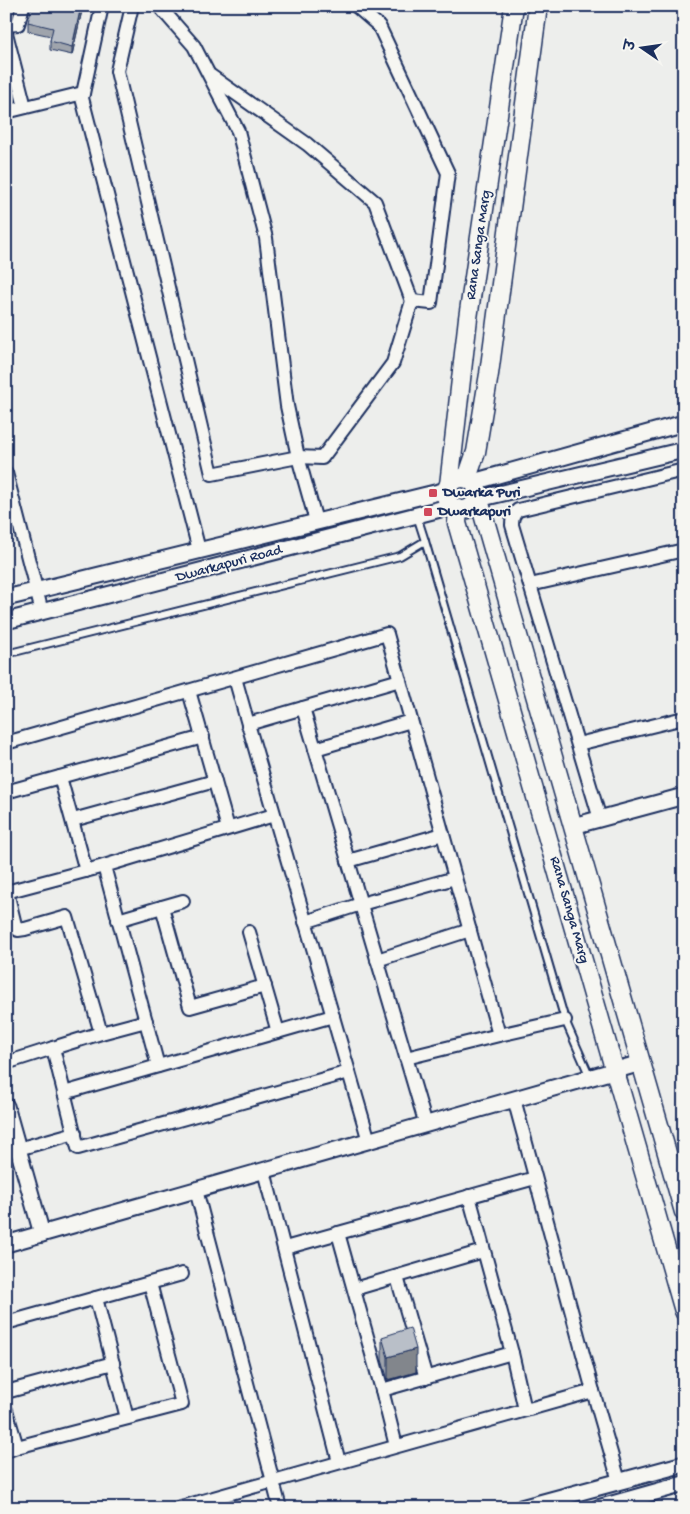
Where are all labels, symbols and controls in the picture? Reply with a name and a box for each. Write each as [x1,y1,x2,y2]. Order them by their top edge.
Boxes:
north arrow [618,22,668,72]
text: उ [622,38,641,54]
street label: Rana Sanga Marg [462,189,496,301]
place label: Dwarka Puri [441,484,520,502]
marker: Dwarka Puri [427,487,439,499]
place label: Dwarkapuri [436,503,511,521]
marker: Dwarkapuri [422,506,434,518]
street label: Dwarkapuri Road [173,541,285,587]
street label: Rana Sanga Marg [545,854,593,966]

